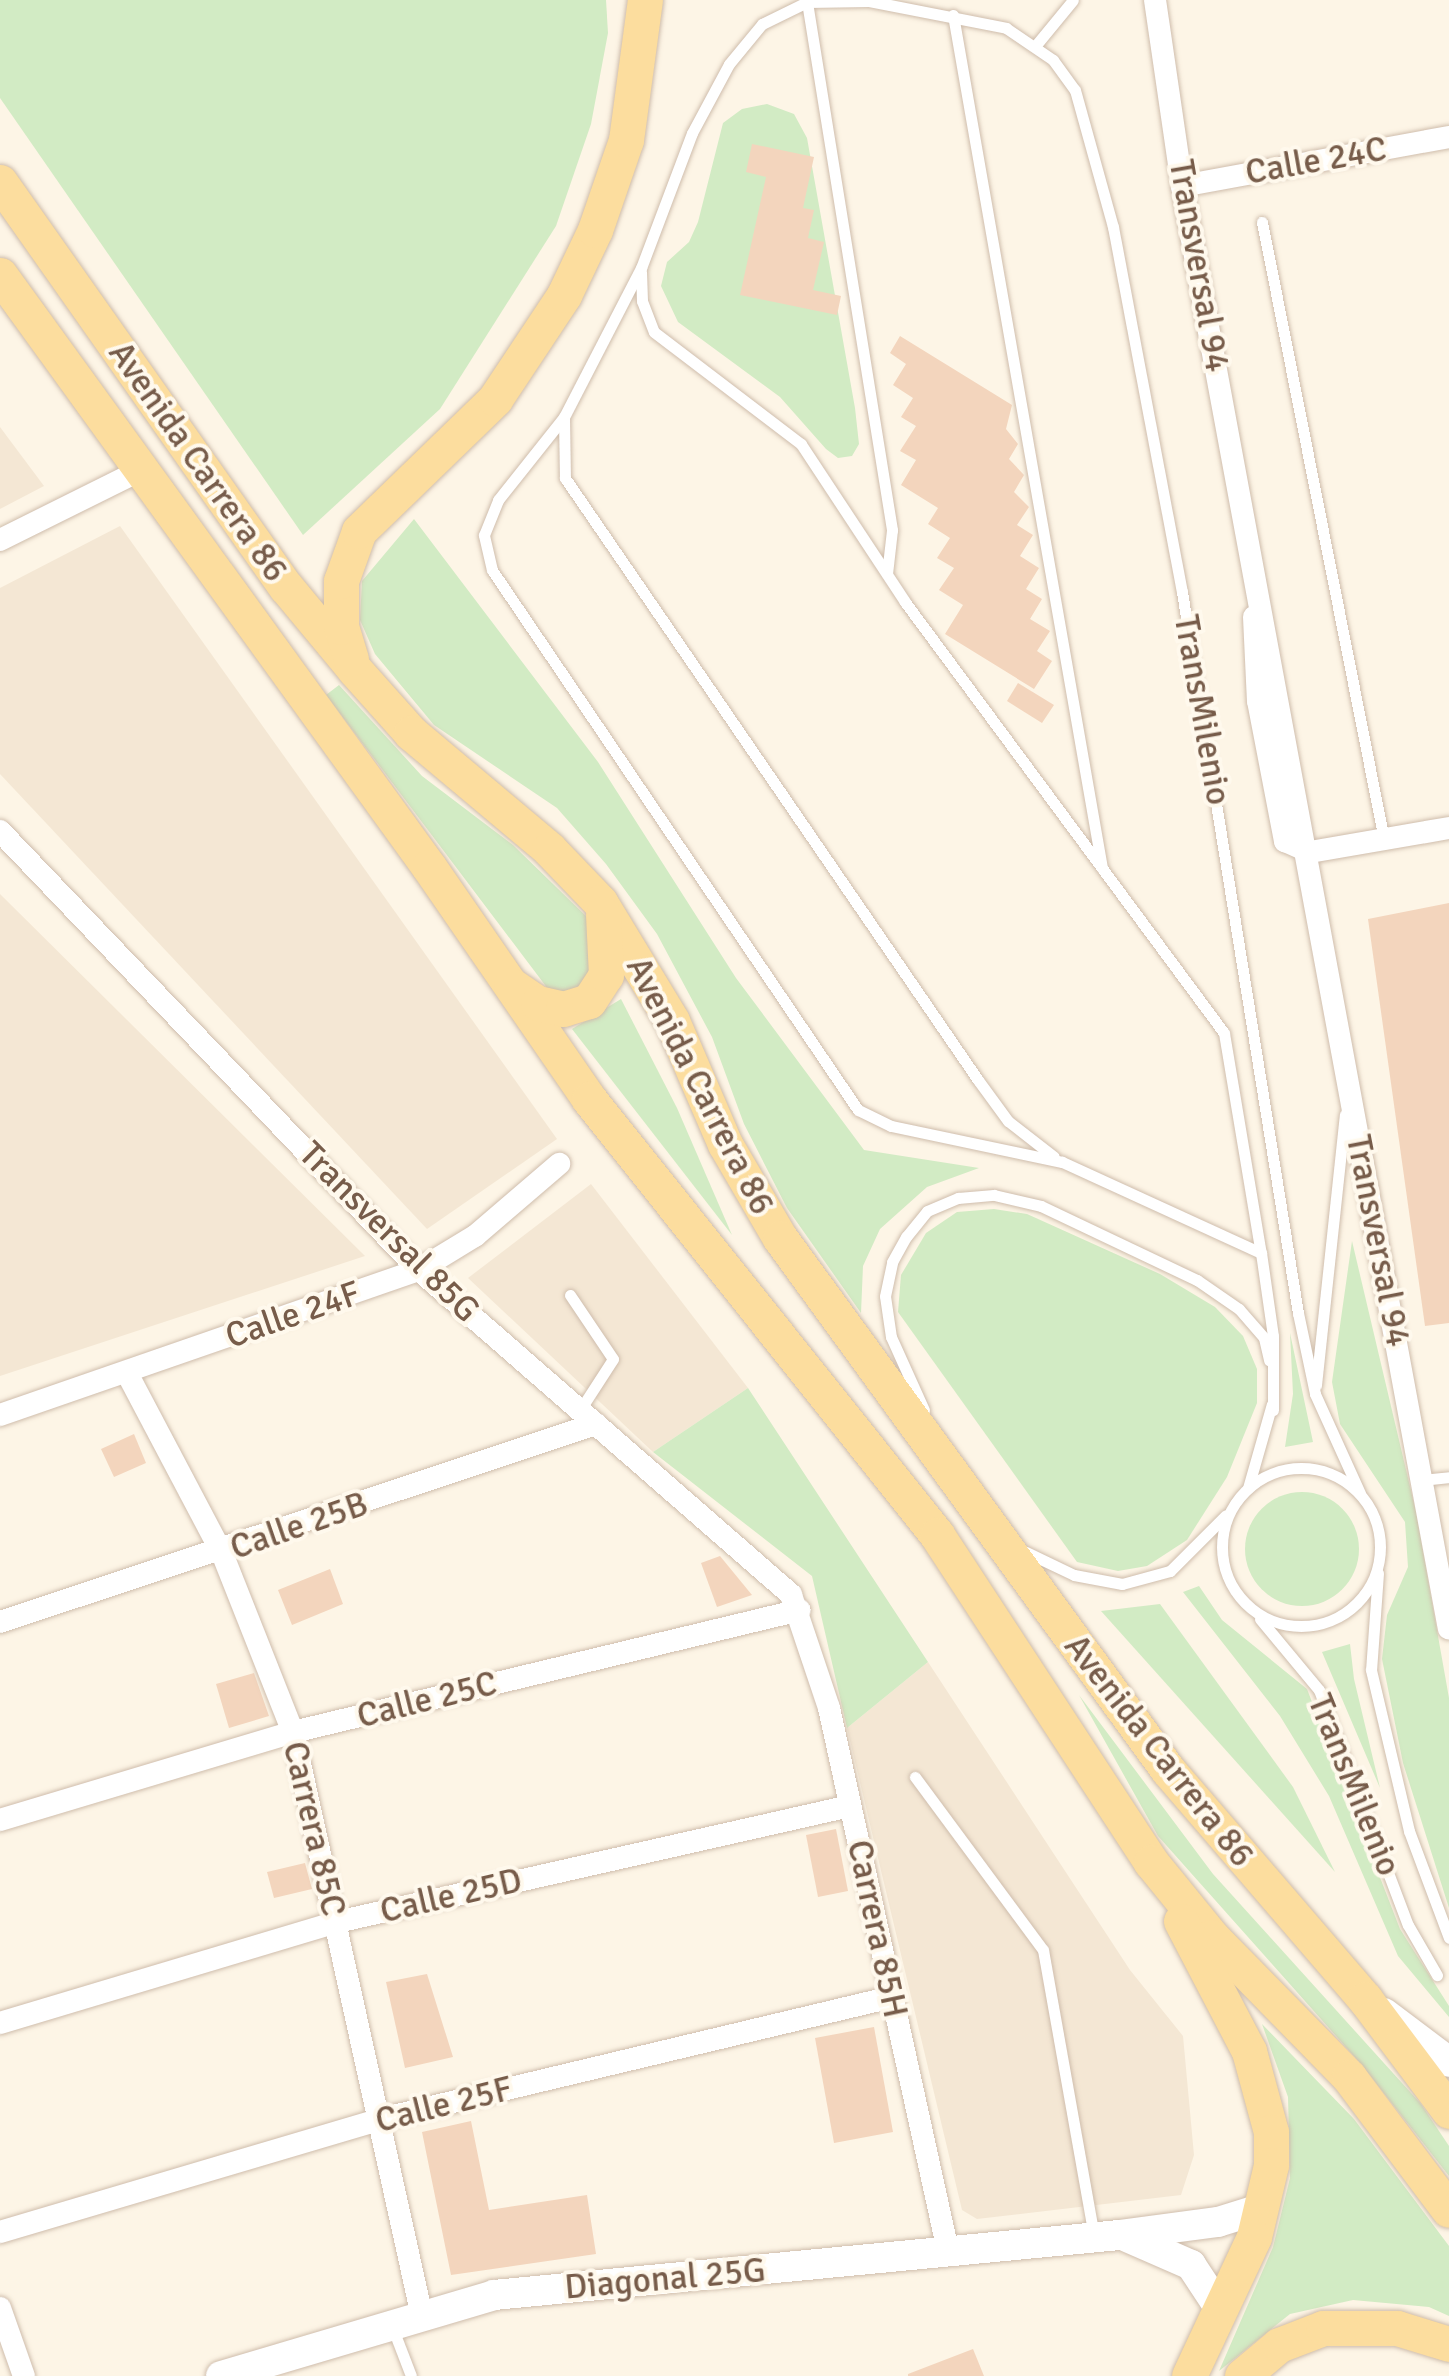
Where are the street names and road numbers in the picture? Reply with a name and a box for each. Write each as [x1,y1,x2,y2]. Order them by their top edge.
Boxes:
street label: Calle 24C [1242,128,1390,194]
street label: Transversal 94 [1160,156,1238,376]
street label: Avenida Carrera 86 [99,334,297,590]
street label: TransMilenio [1165,612,1239,808]
street label: Avenida Carrera 86 [617,950,783,1222]
street label: Transversal 94 [1337,1131,1419,1351]
street label: Transversal 85G [290,1133,488,1331]
street label: Calle 24F [220,1272,366,1358]
street label: Calle 25B [225,1483,373,1569]
street label: Avenida Carrera 86 [1055,1626,1263,1876]
street label: Calle 25C [353,1662,501,1738]
street label: TransMilenio [1299,1688,1409,1882]
street label: Carrera 85C [273,1737,355,1921]
street label: Carrera 85H [838,1836,916,2022]
street label: Calle 25D [376,1859,526,1933]
street label: Calle 25F [371,2068,517,2142]
street label: Diagonal 25G [563,2249,767,2309]

